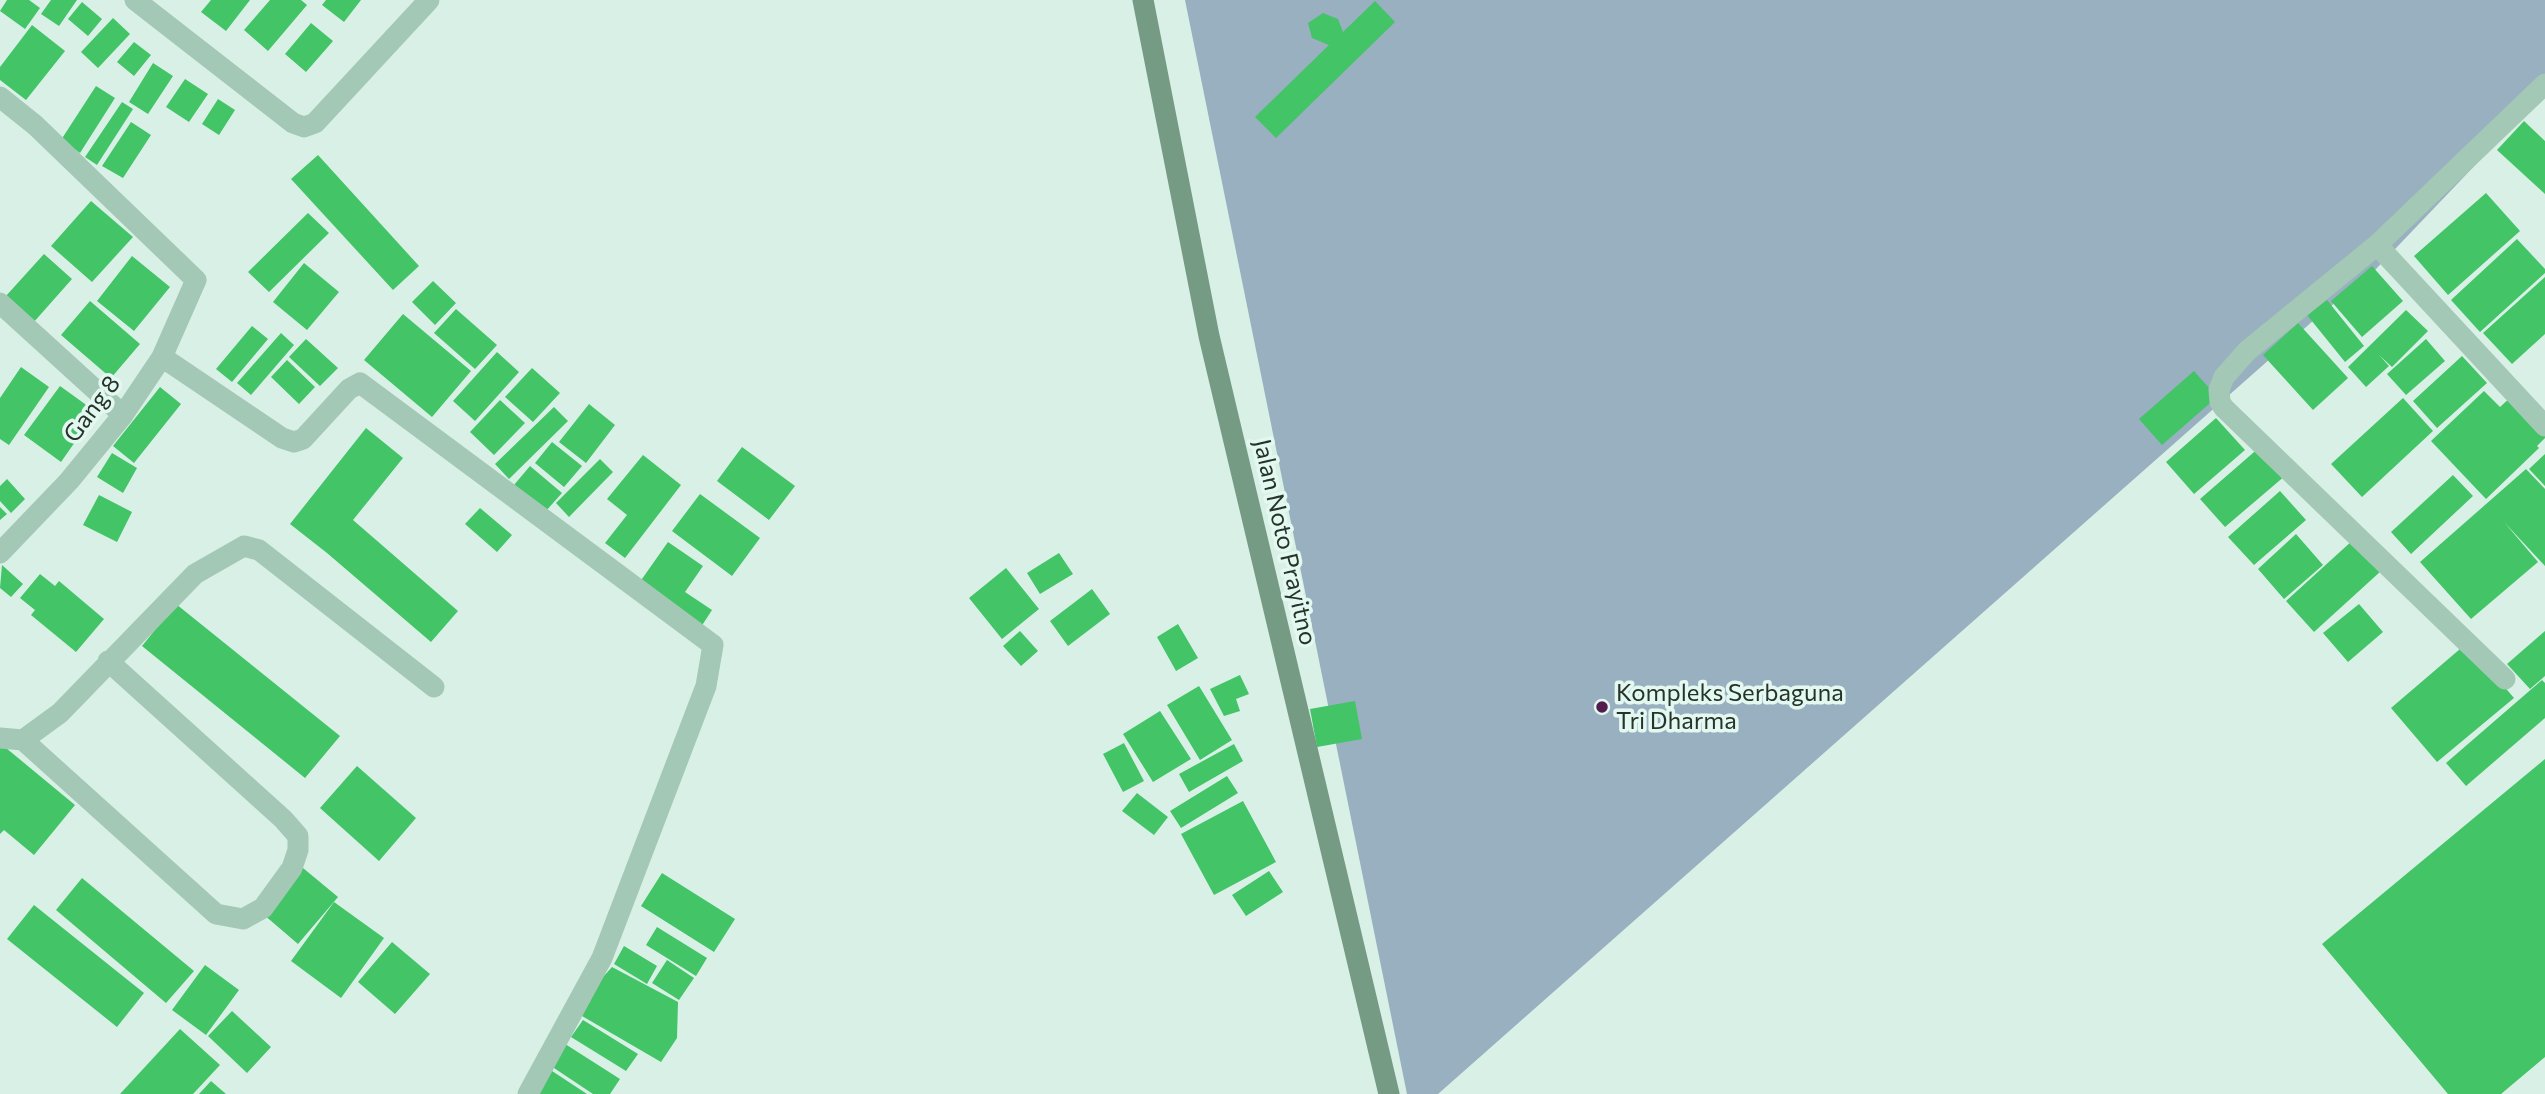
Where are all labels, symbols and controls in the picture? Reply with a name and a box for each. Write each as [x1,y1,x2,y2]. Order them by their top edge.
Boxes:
street label: Gang 8 [58,370,126,448]
street label: Jalan Noto Prayitno [1247,436,1323,648]
place label: Kompleks Serbaguna Tri Dharma [1616,679,1844,735]
marker: Kompleks Serbaguna Tri Dharma [1594,699,1610,715]

